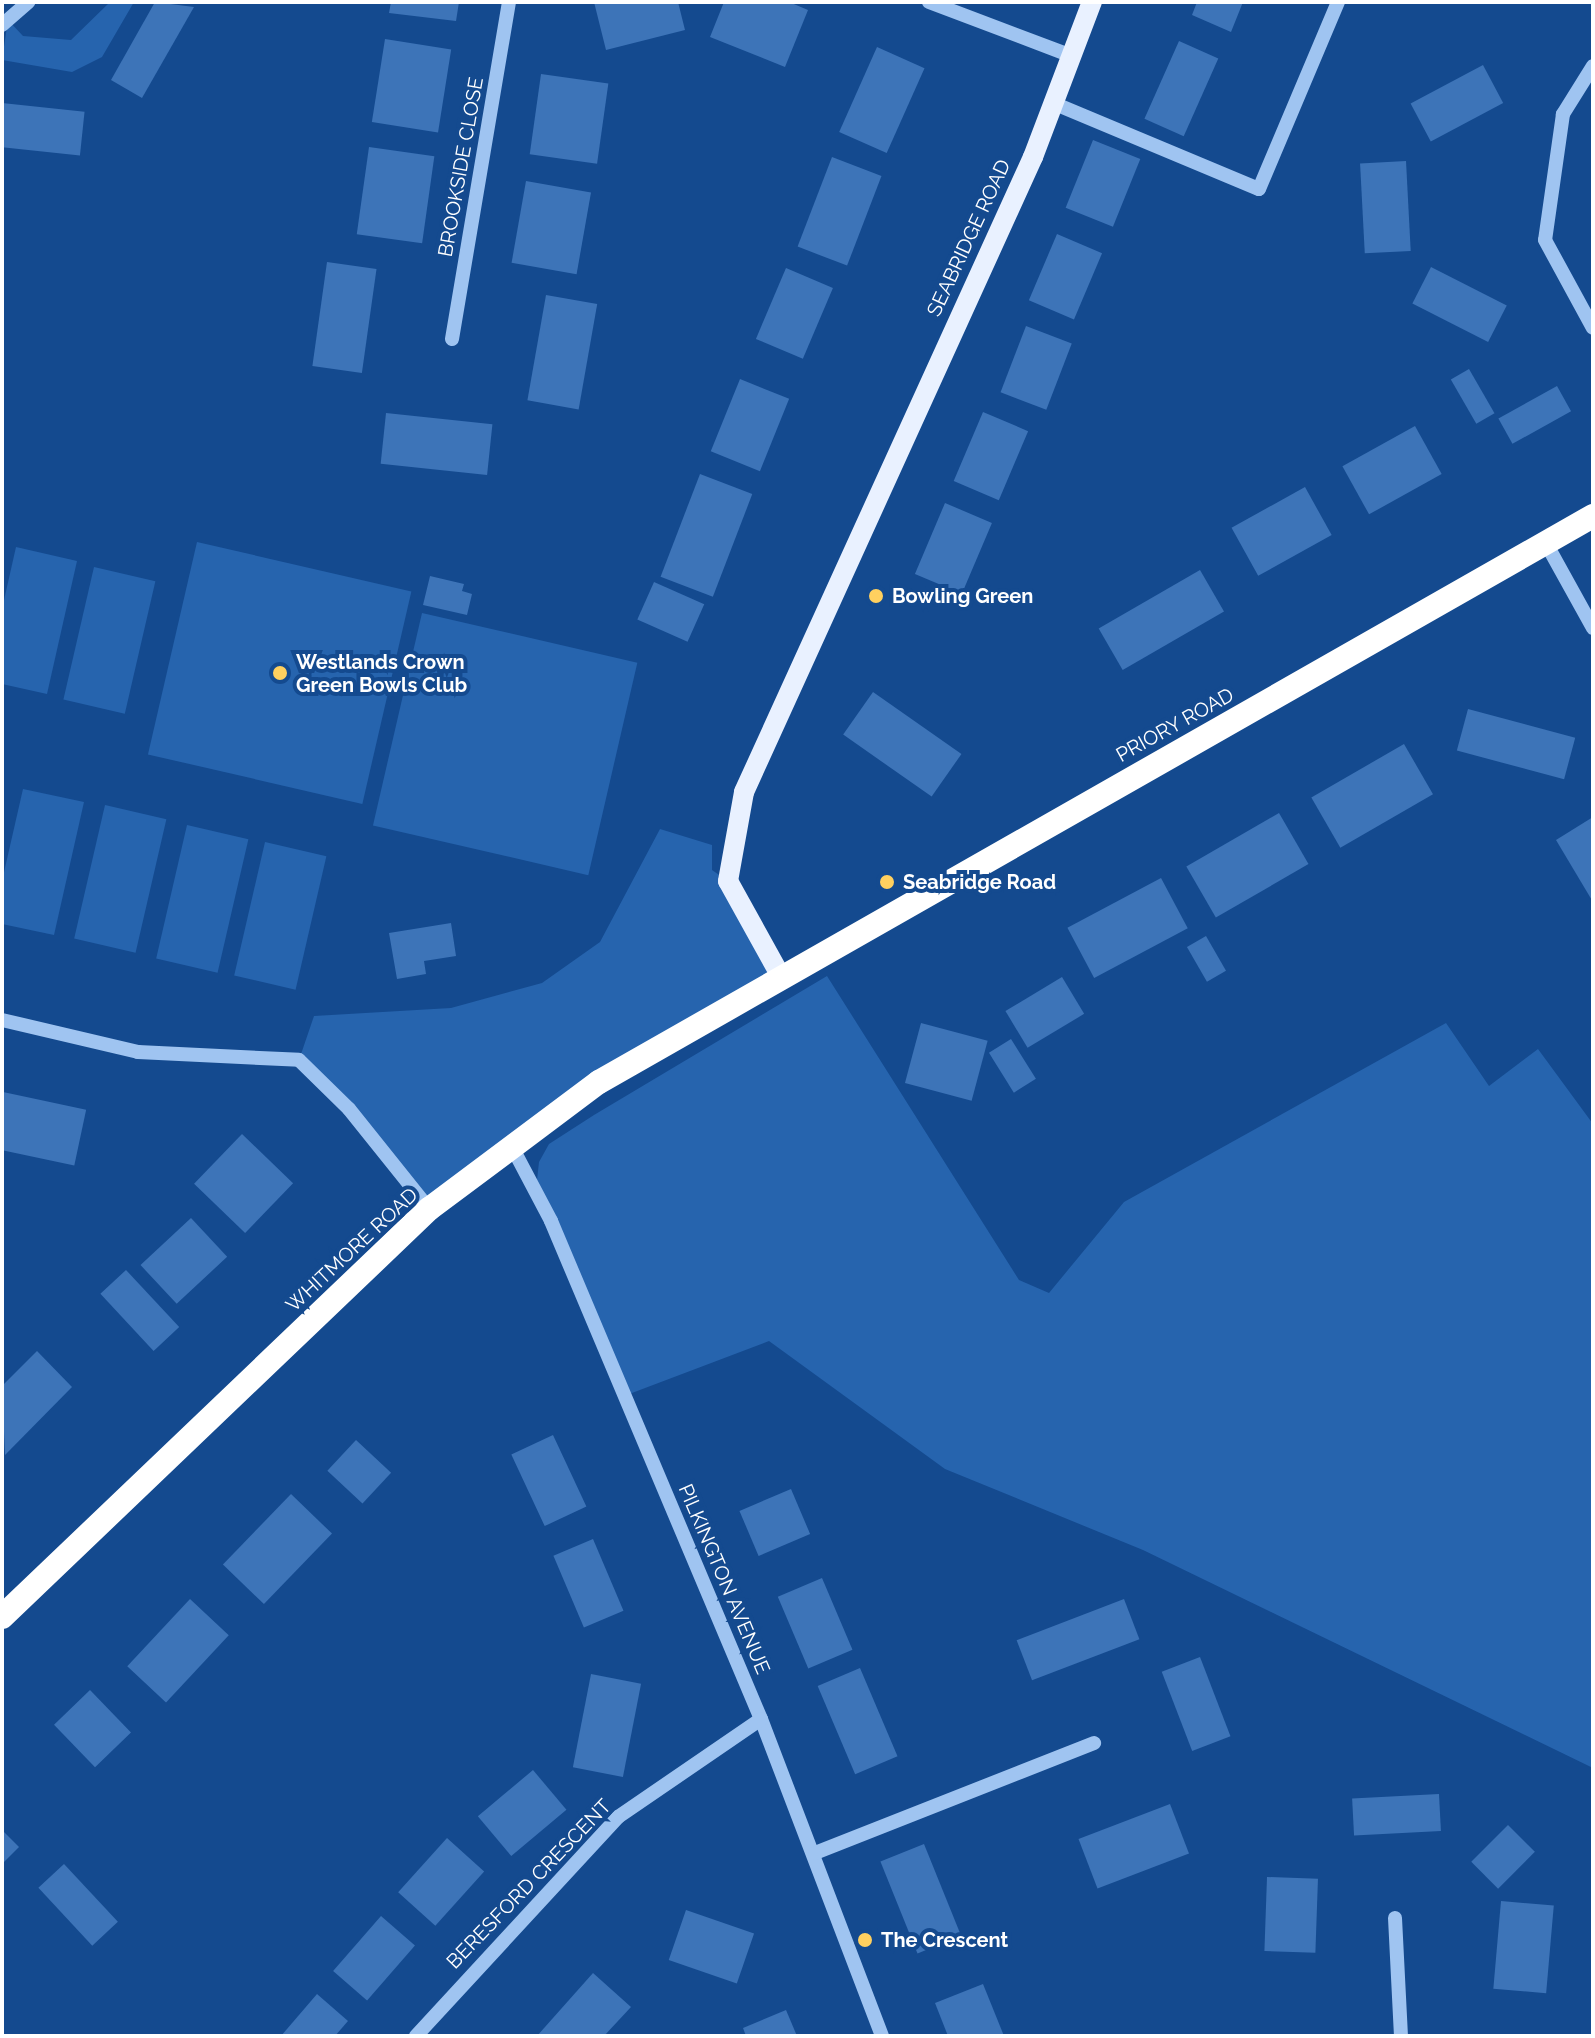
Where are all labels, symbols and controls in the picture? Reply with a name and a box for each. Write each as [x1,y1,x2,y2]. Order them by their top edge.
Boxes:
street label: BROOKSIDE CLOSE [433,75,489,259]
street label: SEABRIDGE ROAD [922,156,1016,320]
place label: Bowling Green [892,584,1033,608]
marker: Bowling Green [867,587,885,605]
place label: Westlands Crown Green Bowls Club [296,650,467,697]
marker: Westlands Crown Green Bowls Club [271,664,289,682]
street label: PRIORY ROAD [1112,683,1238,767]
place label: Seabridge Road [903,870,1056,894]
marker: Seabridge Road [878,873,896,891]
street label: WHITMORE ROAD [281,1183,423,1317]
street label: PILKINGTON AVENUE [673,1480,775,1678]
street label: BERESFORD CRESCENT [442,1794,616,1974]
place label: The Crescent [881,1928,1008,1952]
marker: The Crescent [856,1931,874,1949]

